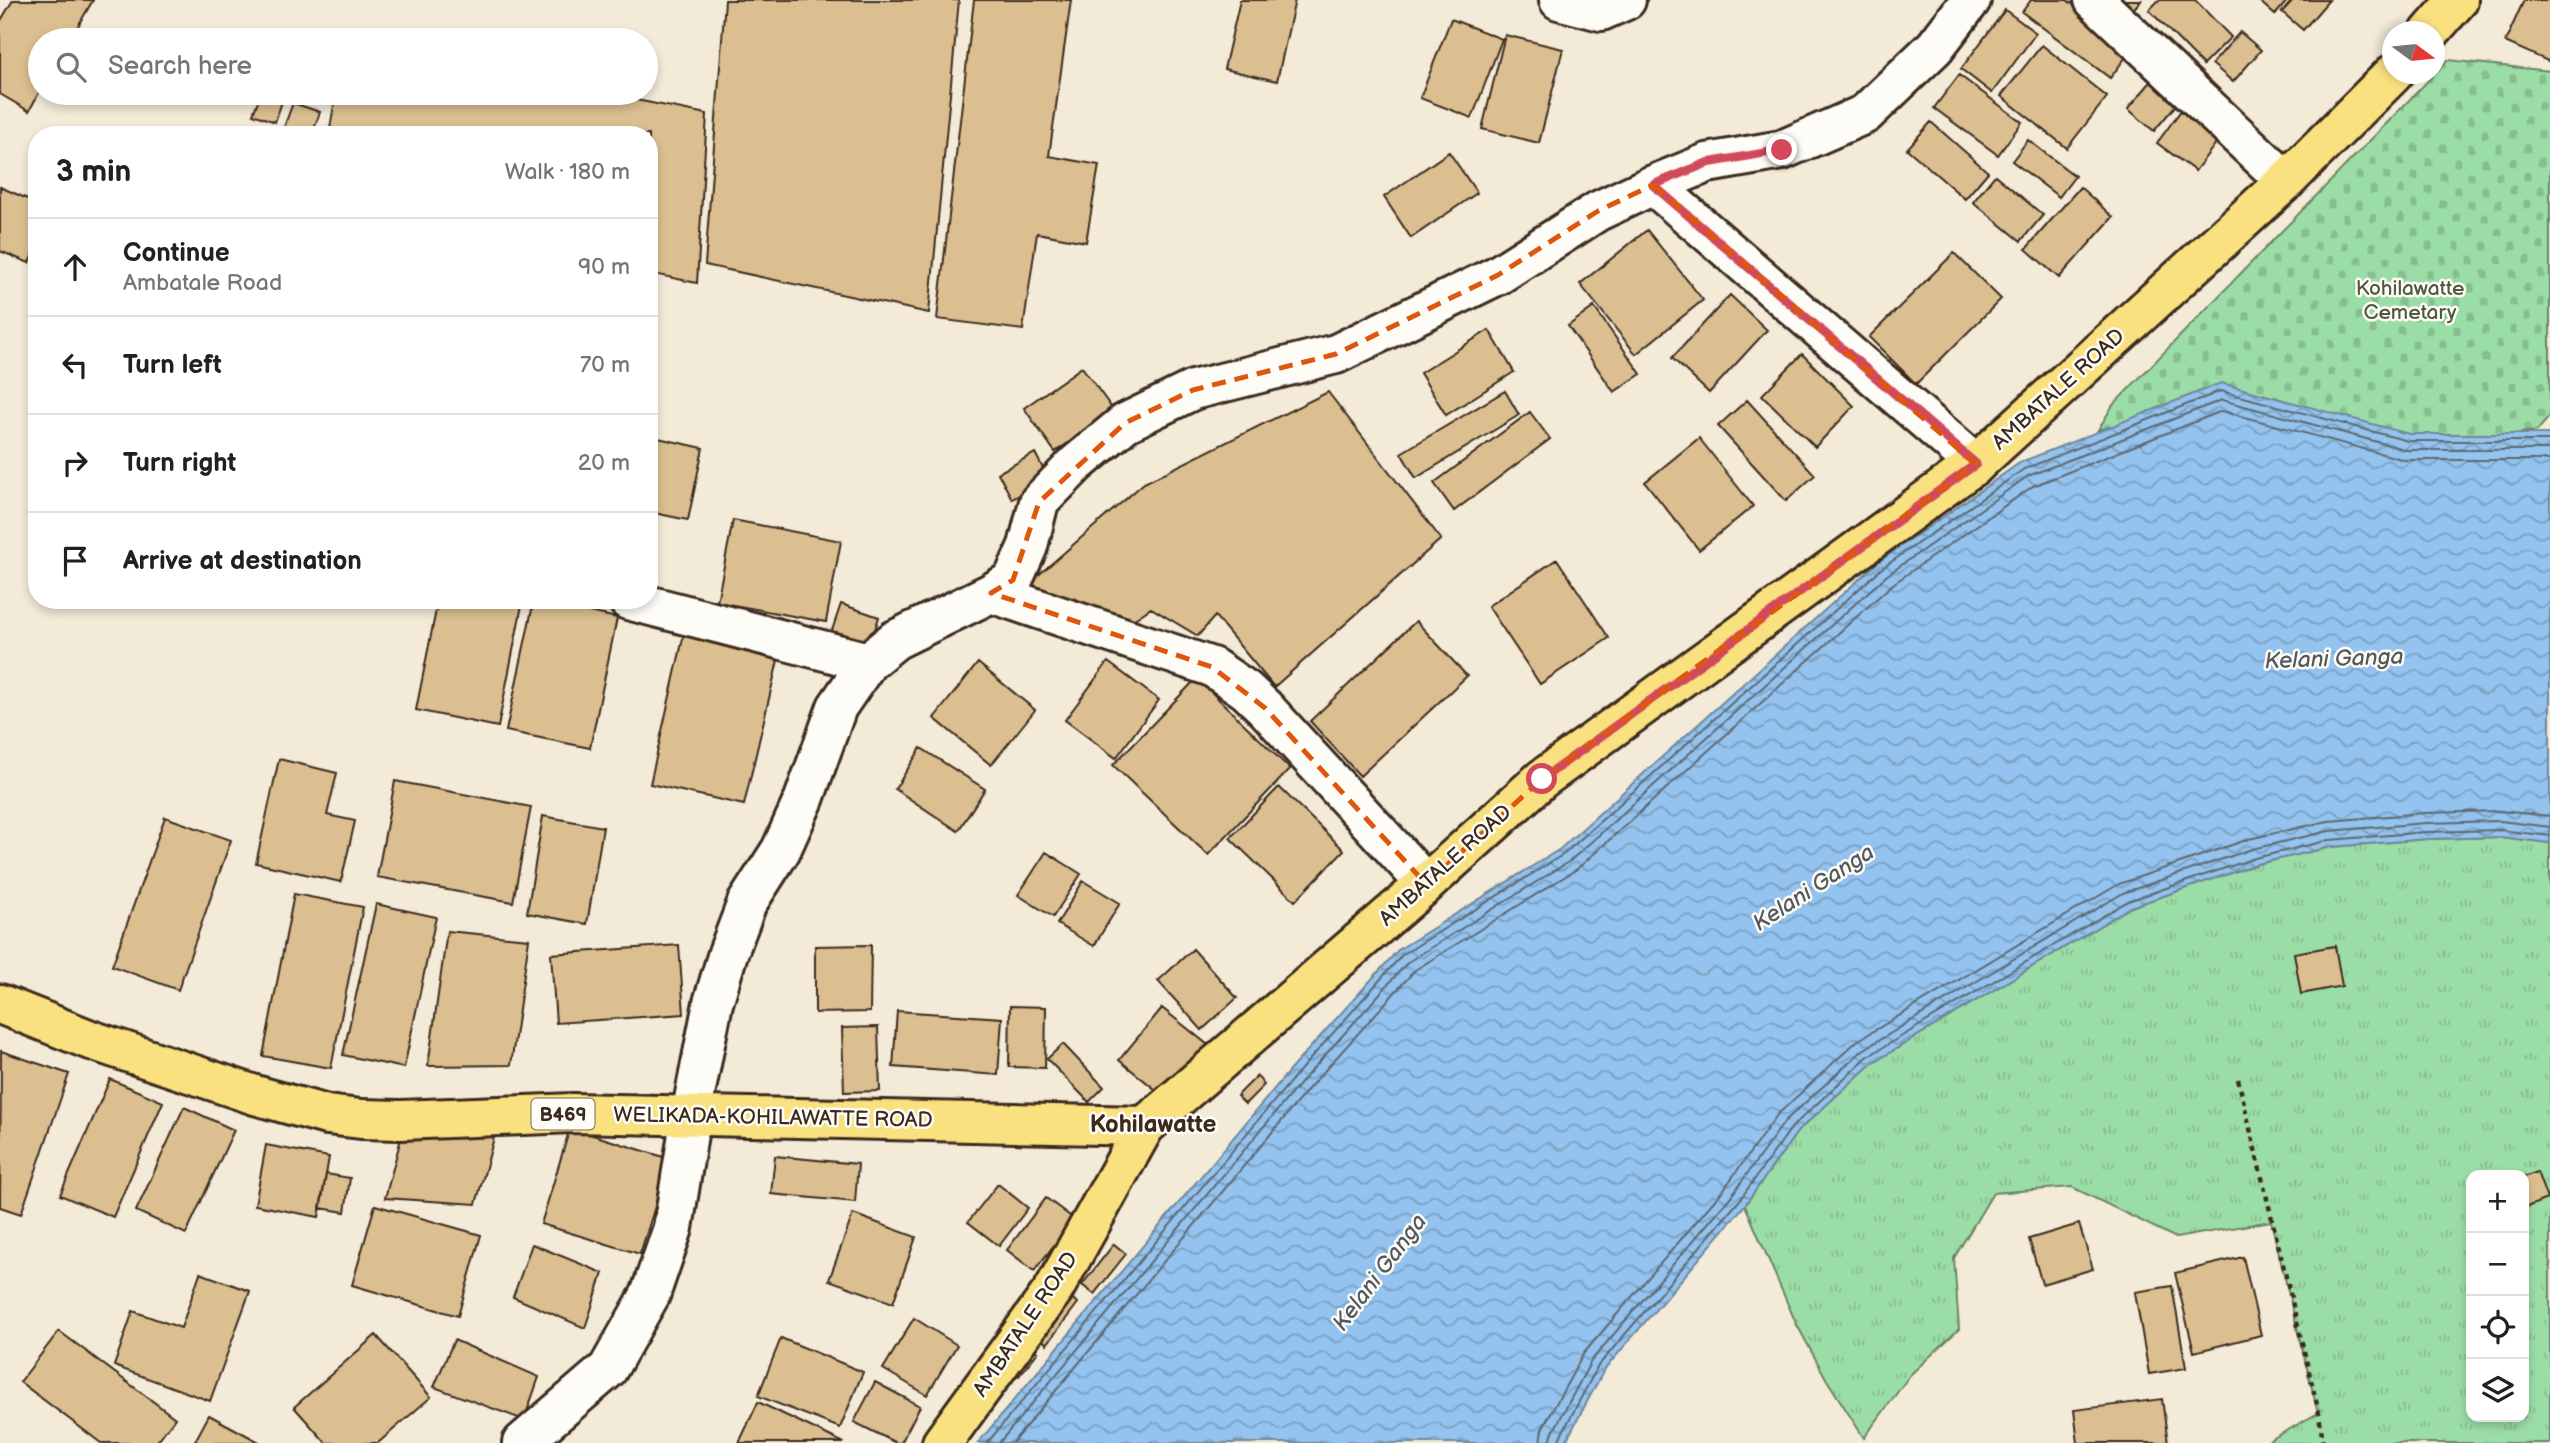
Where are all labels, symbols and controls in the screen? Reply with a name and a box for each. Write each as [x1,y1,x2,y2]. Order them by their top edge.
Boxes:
north arrow [2382,21,2445,84]
search box [28,28,658,105]
icon: search [52,48,90,86]
text: Search here [108,51,252,82]
route end [1766,134,1797,165]
text: 3 min [56,154,131,190]
text: Walk · 180 m [505,158,630,186]
text: Continue [123,238,230,269]
icon: ahead [56,248,94,286]
text: 90 m [578,253,630,281]
text: Ambatale Road [123,269,282,297]
park label: Kohilawatte Cemetary [2356,276,2464,325]
street label: AMBATALE ROAD [1987,323,2130,455]
icon: left [56,346,94,384]
text: Turn left [123,350,222,381]
text: 70 m [580,351,630,379]
icon: right [56,444,94,482]
text: Turn right [123,448,236,479]
text: 20 m [578,449,630,477]
icon: arrive [56,542,94,580]
text: Arrive at destination [123,546,362,577]
water label: Kelani Ganga [2264,643,2404,675]
route start [1526,763,1557,794]
street label: AMBATALE ROAD [1374,799,1517,931]
water label: Kelani Ganga [1748,838,1880,938]
road number: B469 [532,1098,594,1130]
street label: WELIKADA-KOHILAWATTE ROAD [613,1102,933,1133]
district label: Kohilawatte [1090,1110,1216,1139]
map controls [2466,1170,2529,1422]
button: + [2466,1170,2529,1233]
water label: Kelani Ganga [1327,1209,1433,1337]
button: − [2466,1233,2529,1296]
street label: AMBATALE ROAD [968,1247,1083,1401]
button: locate [2466,1296,2529,1359]
button: layers [2466,1359,2529,1422]

